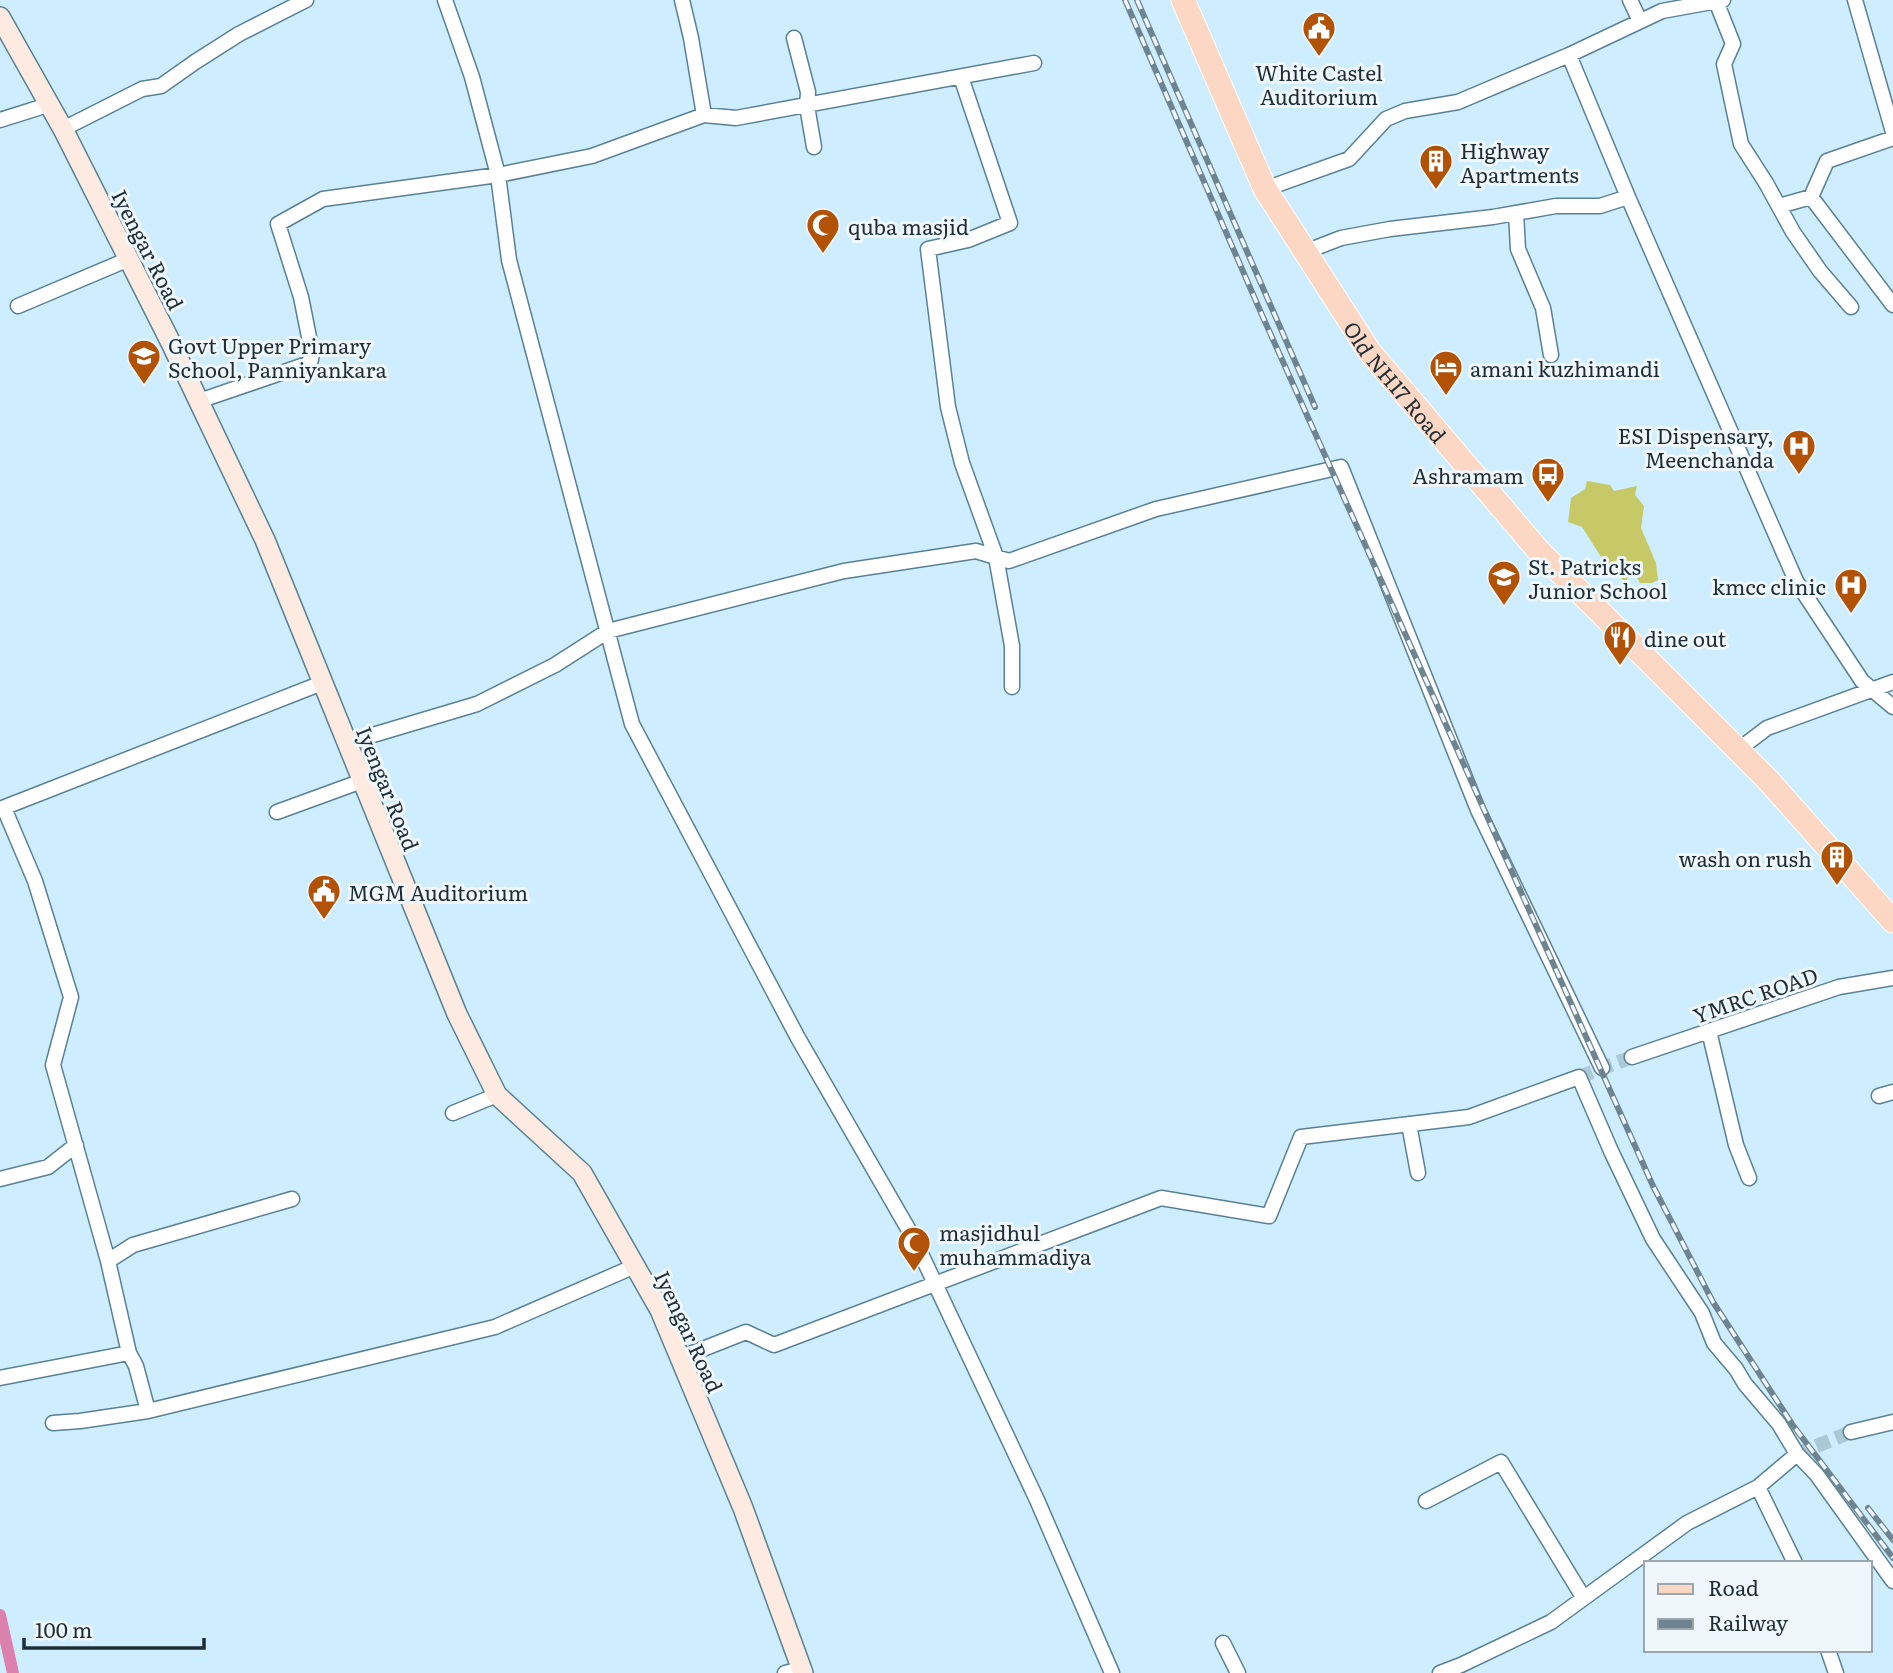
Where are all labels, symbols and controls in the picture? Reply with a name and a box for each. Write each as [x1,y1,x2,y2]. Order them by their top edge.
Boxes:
public building icon: White Castel Auditorium [1300,9,1338,58]
place label: White Castel Auditorium [1255,56,1383,111]
place label: Highway Apartments [1460,134,1579,189]
building icon: Highway Apartments [1417,142,1455,191]
street label: Iyengar Road [105,183,193,315]
mosque icon: quba masjid [804,206,842,255]
place label: quba masjid [848,210,969,241]
street label: Old NH17 Road [1338,314,1455,449]
place label: Govt Upper Primary School, Panniyankara [168,329,387,384]
school or university icon: Govt Upper Primary School, Panniyankara [125,337,163,386]
hotel icon: amani kuzhimandi [1427,348,1465,397]
place label: amani kuzhimandi [1470,352,1660,383]
place label: ESI Dispensary, Meenchanda [1618,419,1775,474]
hospital icon: ESI Dispensary, Meenchanda [1780,427,1818,476]
bus stop icon: Ashramam [1529,455,1567,504]
place label: Ashramam [1412,459,1524,490]
place label: St. Patricks Junior School [1528,550,1668,605]
school or university icon: St. Patricks Junior School [1485,558,1523,607]
hospital icon: kmcc clinic [1832,566,1870,615]
place label: kmcc clinic [1712,570,1826,601]
restaurant icon: dine out [1601,618,1639,667]
place label: dine out [1644,622,1727,653]
street label: Iyengar Road [350,721,428,855]
building icon: wash on rush [1818,838,1856,887]
place label: wash on rush [1679,842,1812,873]
public building icon: MGM Auditorium [305,872,343,921]
place label: MGM Auditorium [348,876,528,907]
street label: YMRC ROAD [1688,958,1822,1030]
place label: masjidhul muhammadiya [939,1216,1092,1271]
mosque icon: masjidhul muhammadiya [895,1224,933,1273]
street label: Iyengar Road [648,1265,732,1397]
legend [1644,1561,1872,1652]
text: Road [1708,1571,1759,1602]
scale bar [24,1606,205,1650]
text: Railway [1708,1606,1789,1637]
text: 100 m [35,1613,92,1644]

